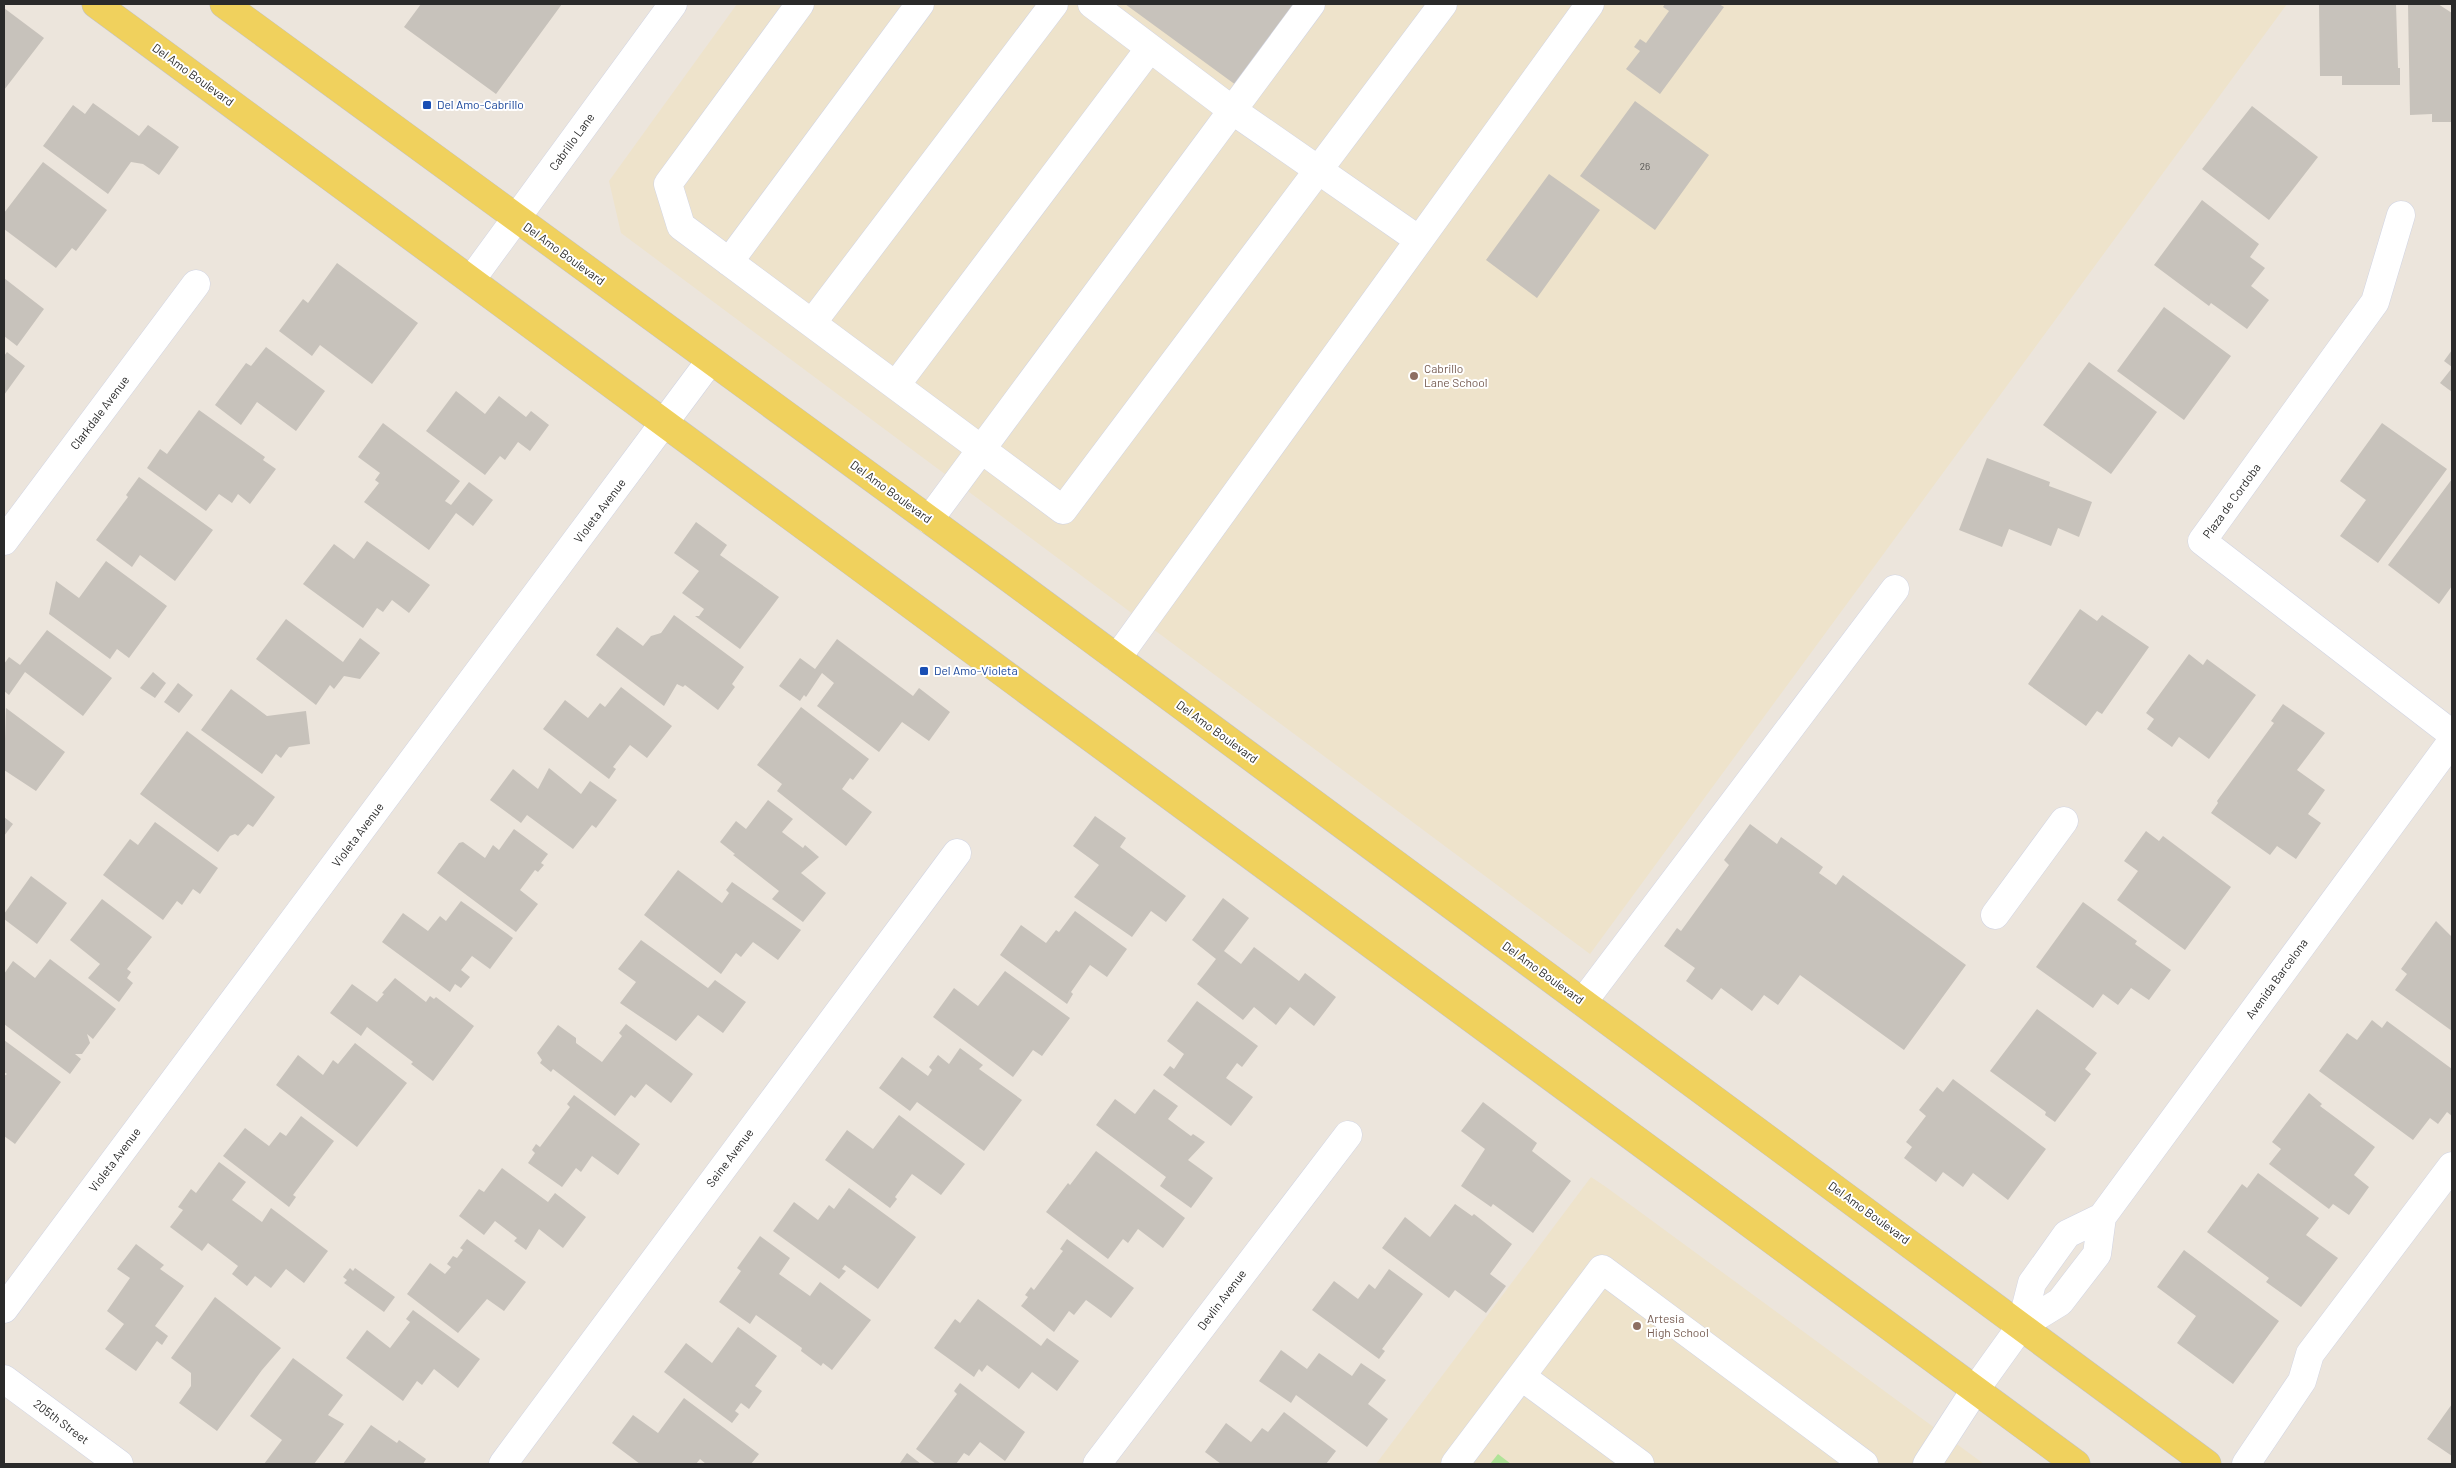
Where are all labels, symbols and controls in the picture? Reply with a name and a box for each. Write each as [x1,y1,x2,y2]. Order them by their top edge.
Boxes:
street label: Del Amo Boulevard [150,40,237,108]
place label: Del Amo-Cabrillo [437,97,524,111]
marker: Del Amo-Cabrillo [421,99,433,111]
street label: Cabrillo Lane [546,110,597,173]
house number: 26 [1640,160,1650,172]
street label: Del Amo Boulevard [521,219,608,287]
place label: Cabrillo Lane School [1424,361,1488,389]
marker: Cabrillo Lane School [1408,370,1420,382]
street label: Clarkdale Avenue [67,373,131,452]
street label: Del Amo Boulevard [848,457,935,525]
street label: Plaza de Cordoba [2199,460,2263,541]
street label: Violeta Avenue [571,476,628,545]
place label: Del Amo-Violeta [934,663,1018,677]
marker: Del Amo-Violeta [918,665,930,677]
street label: Del Amo Boulevard [1174,697,1261,765]
street label: Violeta Avenue [329,800,386,869]
street label: Avenida Barcelona [2242,936,2310,1021]
street label: Del Amo Boulevard [1500,938,1587,1006]
street label: Violeta Avenue [86,1125,143,1194]
street label: Seine Avenue [703,1125,756,1189]
street label: Del Amo Boulevard [1826,1178,1913,1246]
street label: Devlin Avenue [1194,1266,1249,1332]
place label: Artesia High School [1647,1311,1709,1339]
marker: Artesia High School [1631,1320,1643,1332]
street label: 205th Street [31,1396,92,1446]

